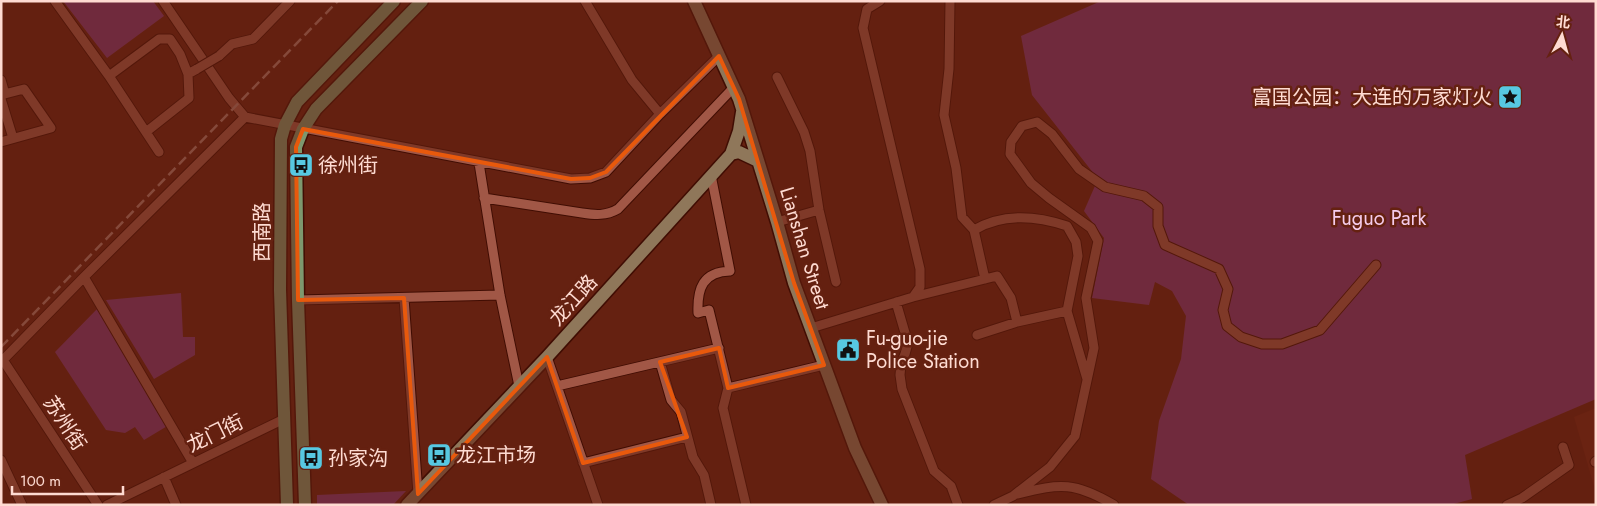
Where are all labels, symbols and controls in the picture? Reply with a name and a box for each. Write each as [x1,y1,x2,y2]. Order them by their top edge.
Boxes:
north arrow [1537,10,1587,60]
text: 北 [1555,11,1571,33]
place label: 富国公园：大连的万家灯火 [1252,83,1492,112]
place icon: 富国公园：大连的万家灯火 [1497,84,1523,110]
place label: 徐州街 [318,151,378,180]
bus stop icon: 徐州街 [288,152,314,178]
street label: Lianshan Street [772,183,837,313]
street label: 西南路 [248,202,277,262]
park label: Fuguo Park [1332,204,1426,233]
street label: 龙江路 [543,268,604,332]
place label: Fu-guo-jie Police Station [866,324,980,376]
public building icon: Fu-guo-jie Police Station [835,337,861,363]
street label: 苏州街 [36,390,93,456]
street label: 龙门街 [182,407,249,460]
place label: 龙江市场 [456,441,536,470]
bus stop icon: 龙江市场 [426,442,452,468]
place label: 孙家沟 [328,444,388,473]
bus stop icon: 孙家沟 [298,445,324,471]
scale bar [12,464,124,496]
text: 100 m [20,470,61,492]

